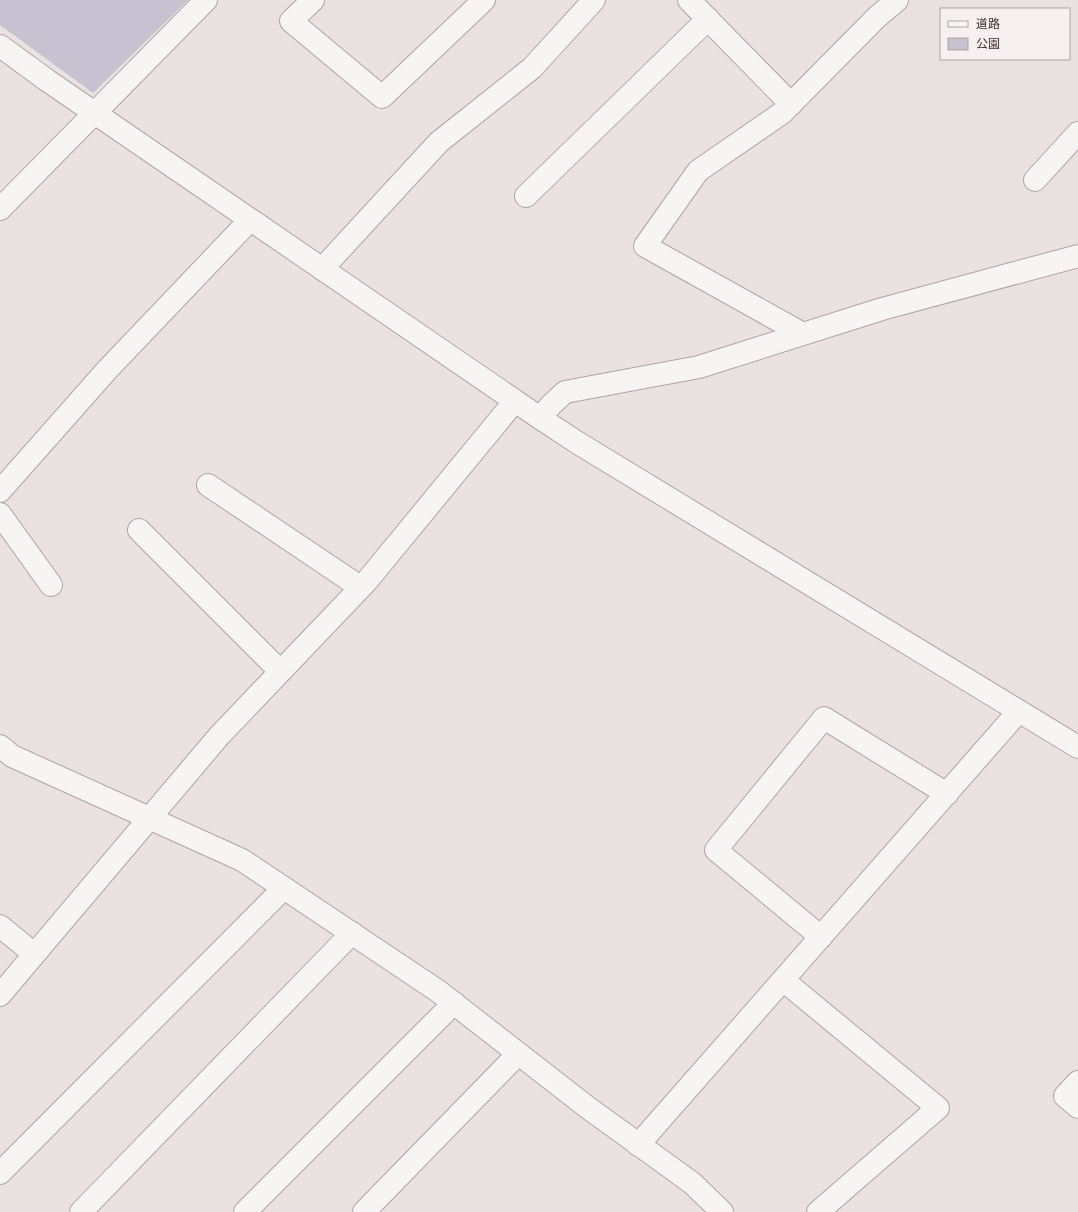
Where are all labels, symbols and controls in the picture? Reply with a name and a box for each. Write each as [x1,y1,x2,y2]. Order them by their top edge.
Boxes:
legend [940,8,1070,60]
text: 道路 [976,16,1000,30]
text: 公園 [976,36,1000,50]

